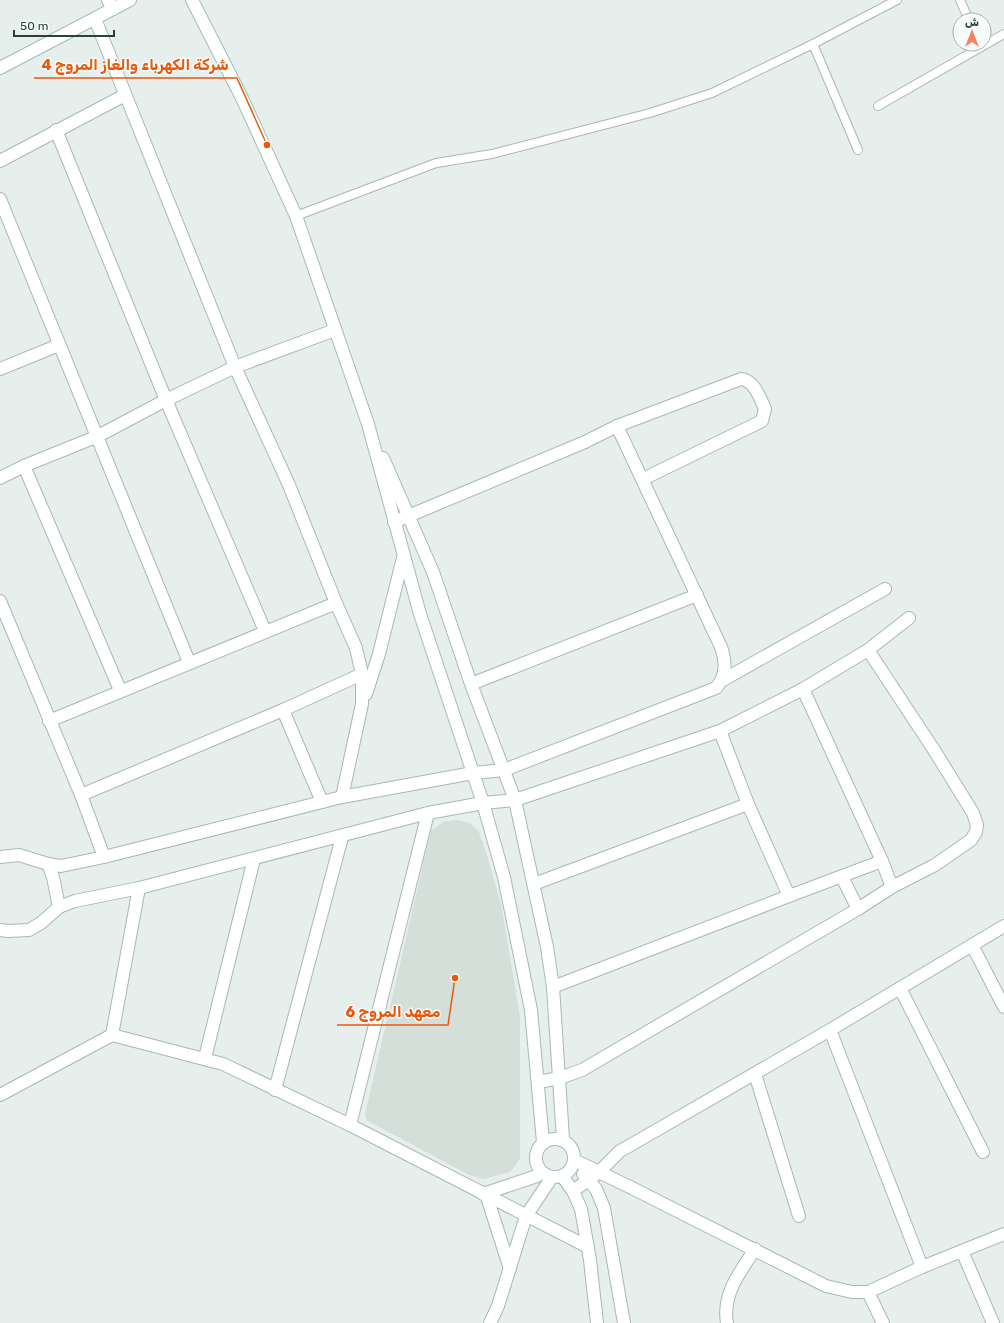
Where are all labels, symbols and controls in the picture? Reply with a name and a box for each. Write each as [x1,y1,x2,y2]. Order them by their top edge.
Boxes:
scale bar [14,12,114,38]
north arrow [952,12,992,52]
text: ش [965,16,979,29]
text: 50 m [20,19,48,33]
callout: شركة الكهرباء والغاز المروج 4 [34,51,237,78]
text: شركة الكهرباء والغاز المروج 4 [41,56,229,75]
callout: معهد المروج 6 [337,998,448,1025]
text: معهد المروج 6 [346,1003,441,1022]

